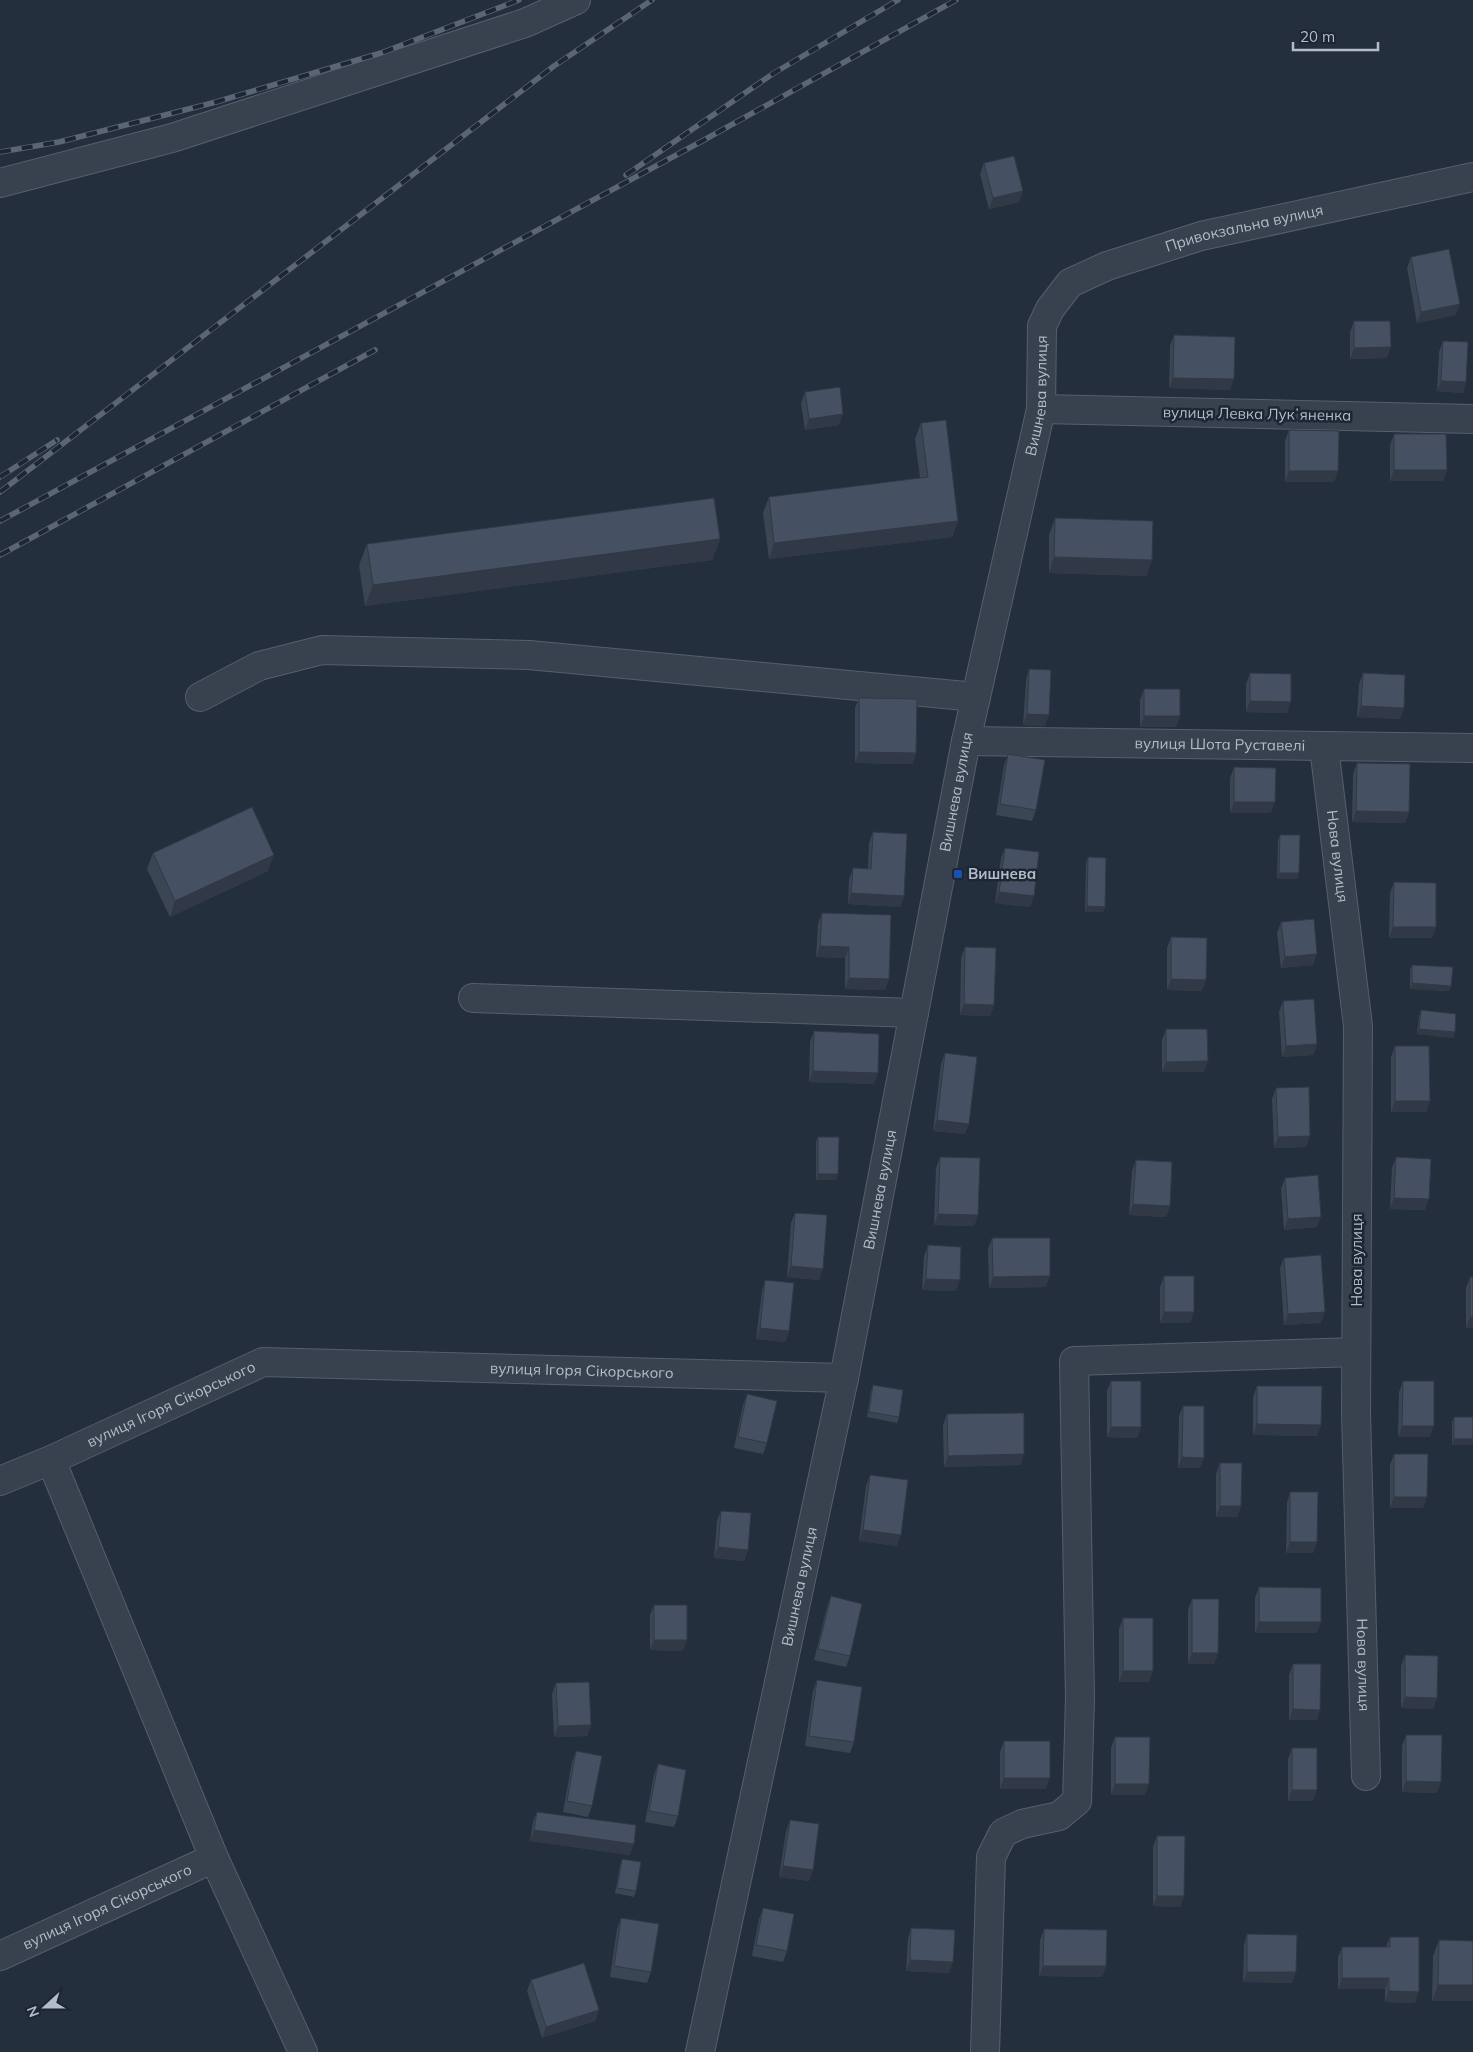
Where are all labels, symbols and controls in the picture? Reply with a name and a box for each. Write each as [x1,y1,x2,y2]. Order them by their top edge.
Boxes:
scale bar [1293,20,1378,52]
text: 20 m [1300,27,1335,46]
street label: Привокзальна вулиця [1163,200,1325,256]
street label: Вишнева вулиця [1021,335,1051,458]
street label: вулиця Левка Лукʼяненка [1163,402,1351,425]
street label: Вишнева вулиця [935,730,977,853]
street label: вулиця Шота Руставелі [1135,733,1305,755]
street label: Нова вулиця [1323,809,1353,903]
place label: Вишнева [968,864,1036,883]
marker: Вишнева [952,868,964,880]
street label: Вишнева вулиця [859,1128,900,1251]
street label: Нова вулиця [1347,1214,1366,1306]
street label: вулиця Ігоря Сікорського [84,1357,258,1451]
street label: вулиця Ігоря Сікорського [490,1358,674,1382]
street label: Вишнева вулиця [777,1525,821,1648]
street label: Нова вулиця [1353,1618,1374,1712]
street label: вулиця Ігоря Сікорського [20,1860,195,1953]
north arrow [20,1982,70,2032]
text: N [23,2003,43,2020]

